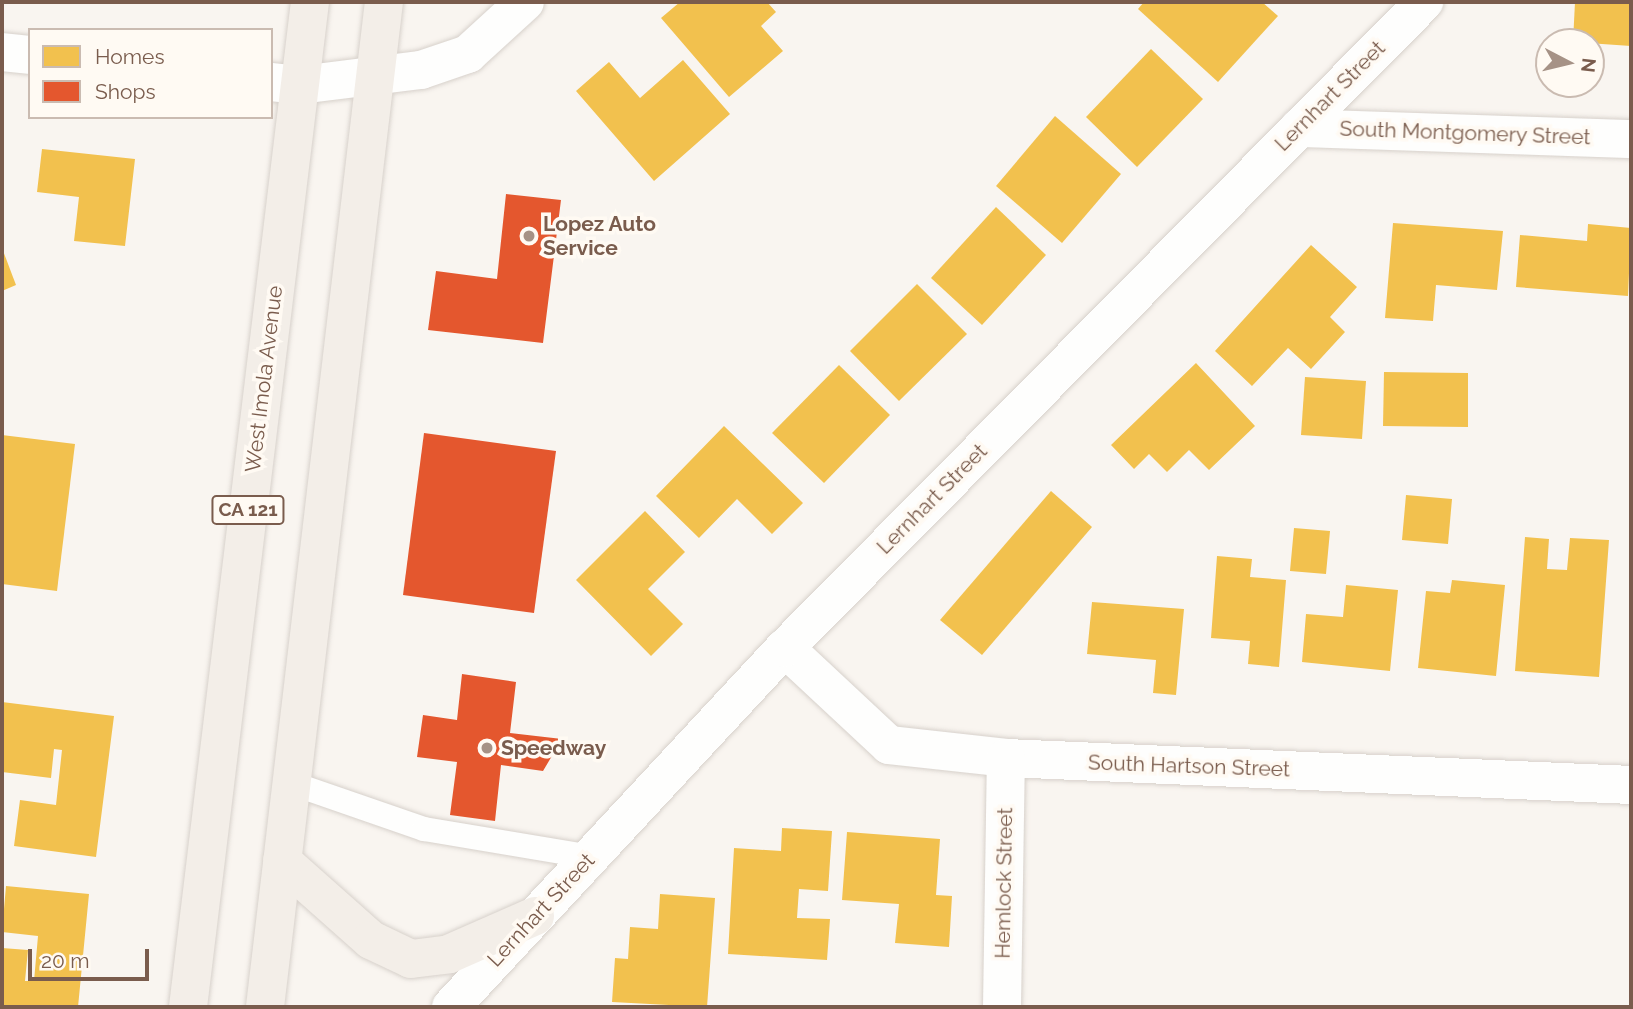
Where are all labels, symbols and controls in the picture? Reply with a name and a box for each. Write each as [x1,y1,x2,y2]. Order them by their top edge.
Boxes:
legend [28,28,273,119]
north arrow [1535,28,1605,98]
street label: Lernhart Street [1270,36,1390,156]
text: Homes [95,44,165,69]
text: N [1577,57,1601,74]
text: Shops [95,79,156,104]
street label: South Montgomery Street [1339,116,1591,150]
place label: Lopez Auto Service [543,211,657,261]
marker: Lopez Auto Service [521,228,537,244]
street label: West Imola Avenue [240,284,288,474]
street label: Lernhart Street [872,439,992,559]
road number: CA 121 [210,495,286,526]
place label: Speedway [501,735,606,761]
marker: Speedway [479,740,495,756]
street label: South Hartson Street [1088,750,1290,782]
street label: Hemlock Street [990,807,1018,959]
street label: Lernhart Street [482,848,600,972]
scale bar [32,936,152,980]
text: 20 m [41,948,89,973]

